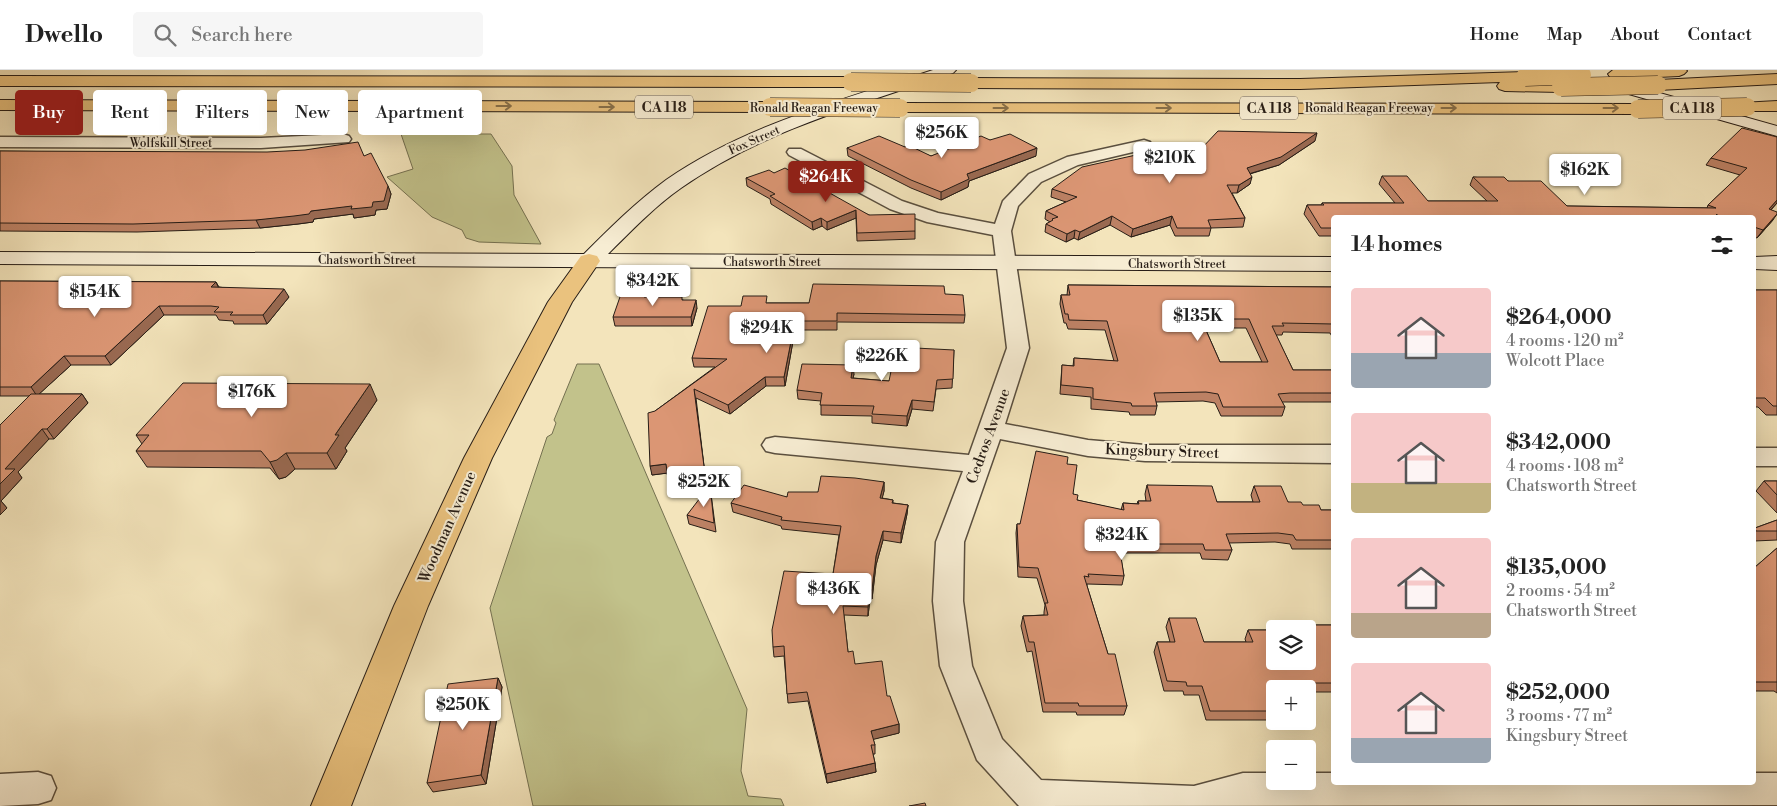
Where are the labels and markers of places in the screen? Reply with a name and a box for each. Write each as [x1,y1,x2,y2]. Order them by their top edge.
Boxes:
pin: $256K [907,116,977,159]
pin: $210K [1135,142,1205,184]
pin: $162K [1550,154,1620,196]
pin: $264K [791,160,861,203]
pin: $342K [618,264,688,307]
pin: $154K [60,276,130,318]
pin: $135K [1163,300,1233,342]
pin: $294K [732,312,802,354]
pin: $226K [847,340,917,382]
pin: $176K [217,376,287,418]
pin: $252K [669,466,739,508]
pin: $324K [1087,518,1157,561]
pin: $436K [799,572,869,615]
pin: $250K [428,688,498,731]

